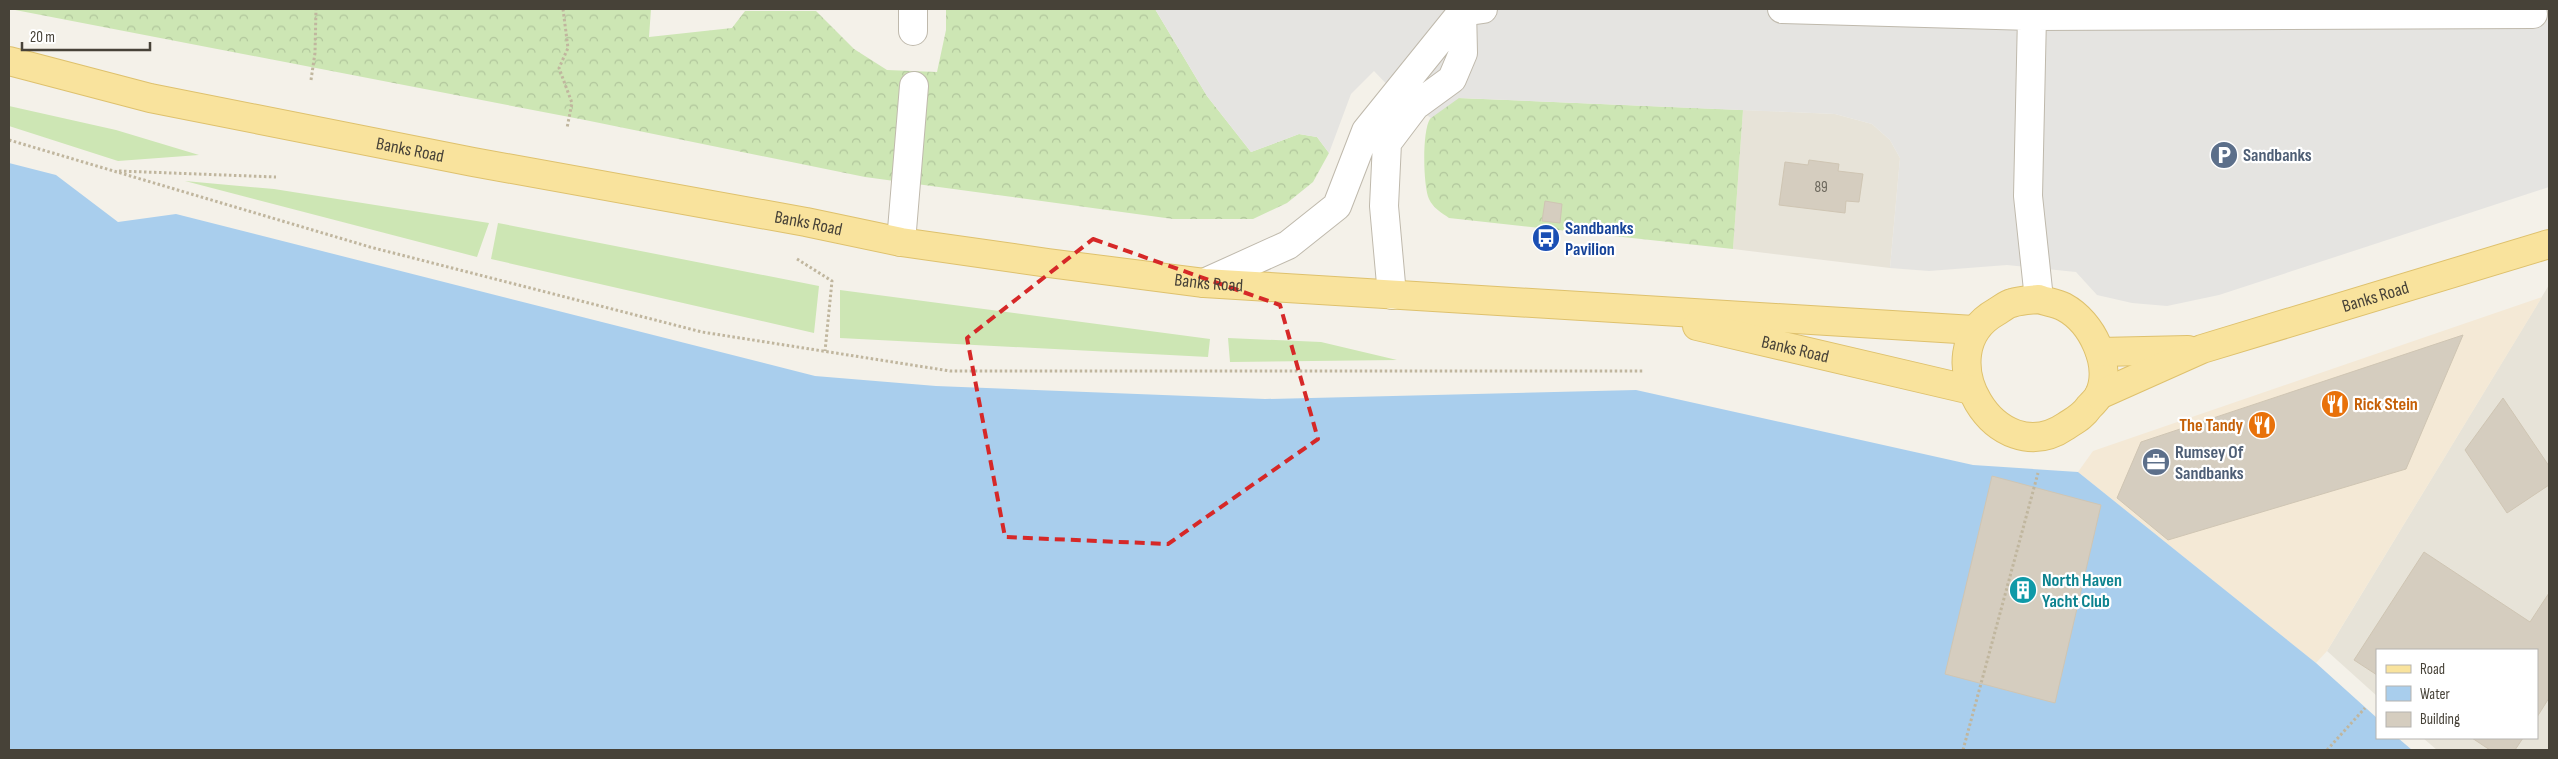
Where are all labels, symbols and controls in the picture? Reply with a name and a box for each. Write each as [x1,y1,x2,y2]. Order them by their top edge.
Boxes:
scale bar [22,20,150,52]
text: 20 m [30,28,55,47]
street label: Banks Road [374,133,446,167]
parking icon: Sandbanks [2209,140,2239,170]
place label: Sandbanks [2243,145,2312,166]
house number: 89 [1814,178,1828,197]
street label: Banks Road [773,207,844,240]
place label: Sandbanks Pavilion [1565,218,1634,260]
bus stop icon: Sandbanks Pavilion [1531,223,1561,253]
street label: Banks Road [1173,269,1244,296]
street label: Banks Road [2340,277,2412,317]
street label: Banks Road [1759,331,1831,367]
restaurant icon: Rick Stein [2320,389,2350,419]
place label: Rick Stein [2354,394,2418,415]
restaurant icon: The Tandy [2247,410,2277,440]
place label: The Tandy [2179,415,2244,436]
place label: Rumsey Of Sandbanks [2175,442,2244,484]
office icon: Rumsey Of Sandbanks [2141,447,2171,477]
place label: North Haven Yacht Club [2042,570,2122,612]
building icon: North Haven Yacht Club [2008,575,2038,605]
legend [2376,649,2538,739]
text: Road [2420,660,2445,679]
text: Water [2420,685,2451,704]
text: Building [2420,710,2460,729]

